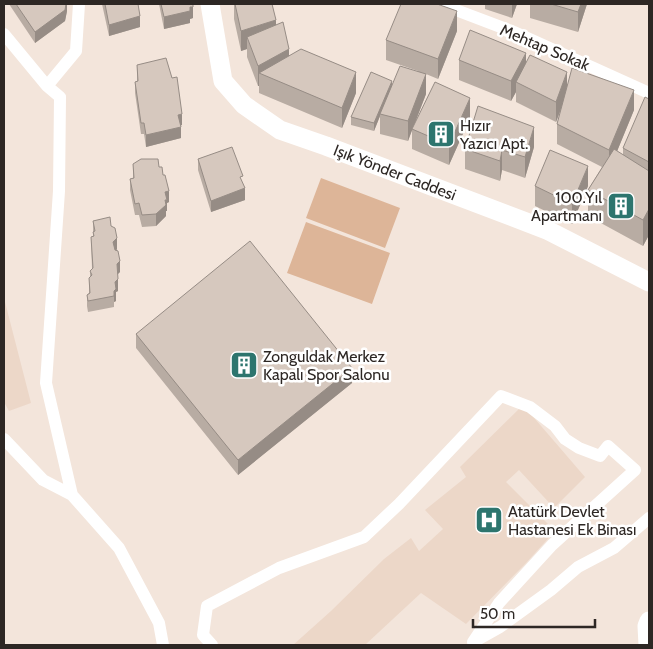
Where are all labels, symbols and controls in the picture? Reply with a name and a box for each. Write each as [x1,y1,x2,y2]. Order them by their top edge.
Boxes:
street label: Mehtap Sokak [497,20,593,75]
place label: Hızır Yazıcı Apt. [459,116,528,153]
building icon: Hızır Yazıcı Apt. [426,119,456,149]
street label: Işık Yönder Caddesi [331,140,459,205]
place label: 100.Yıl Apartmanı [531,188,602,225]
building icon: 100.Yıl Apartmanı [606,191,636,221]
place label: Zonguldak Merkez Kapalı Spor Salonu [263,347,390,384]
building icon: Zonguldak Merkez Kapalı Spor Salonu [229,350,259,380]
place label: Atatürk Devlet Hastanesi Ek Binası [508,502,636,539]
hospital icon: Atatürk Devlet Hastanesi Ek Binası [474,505,504,535]
scale bar [473,596,596,628]
text: 50 m [480,605,515,623]

